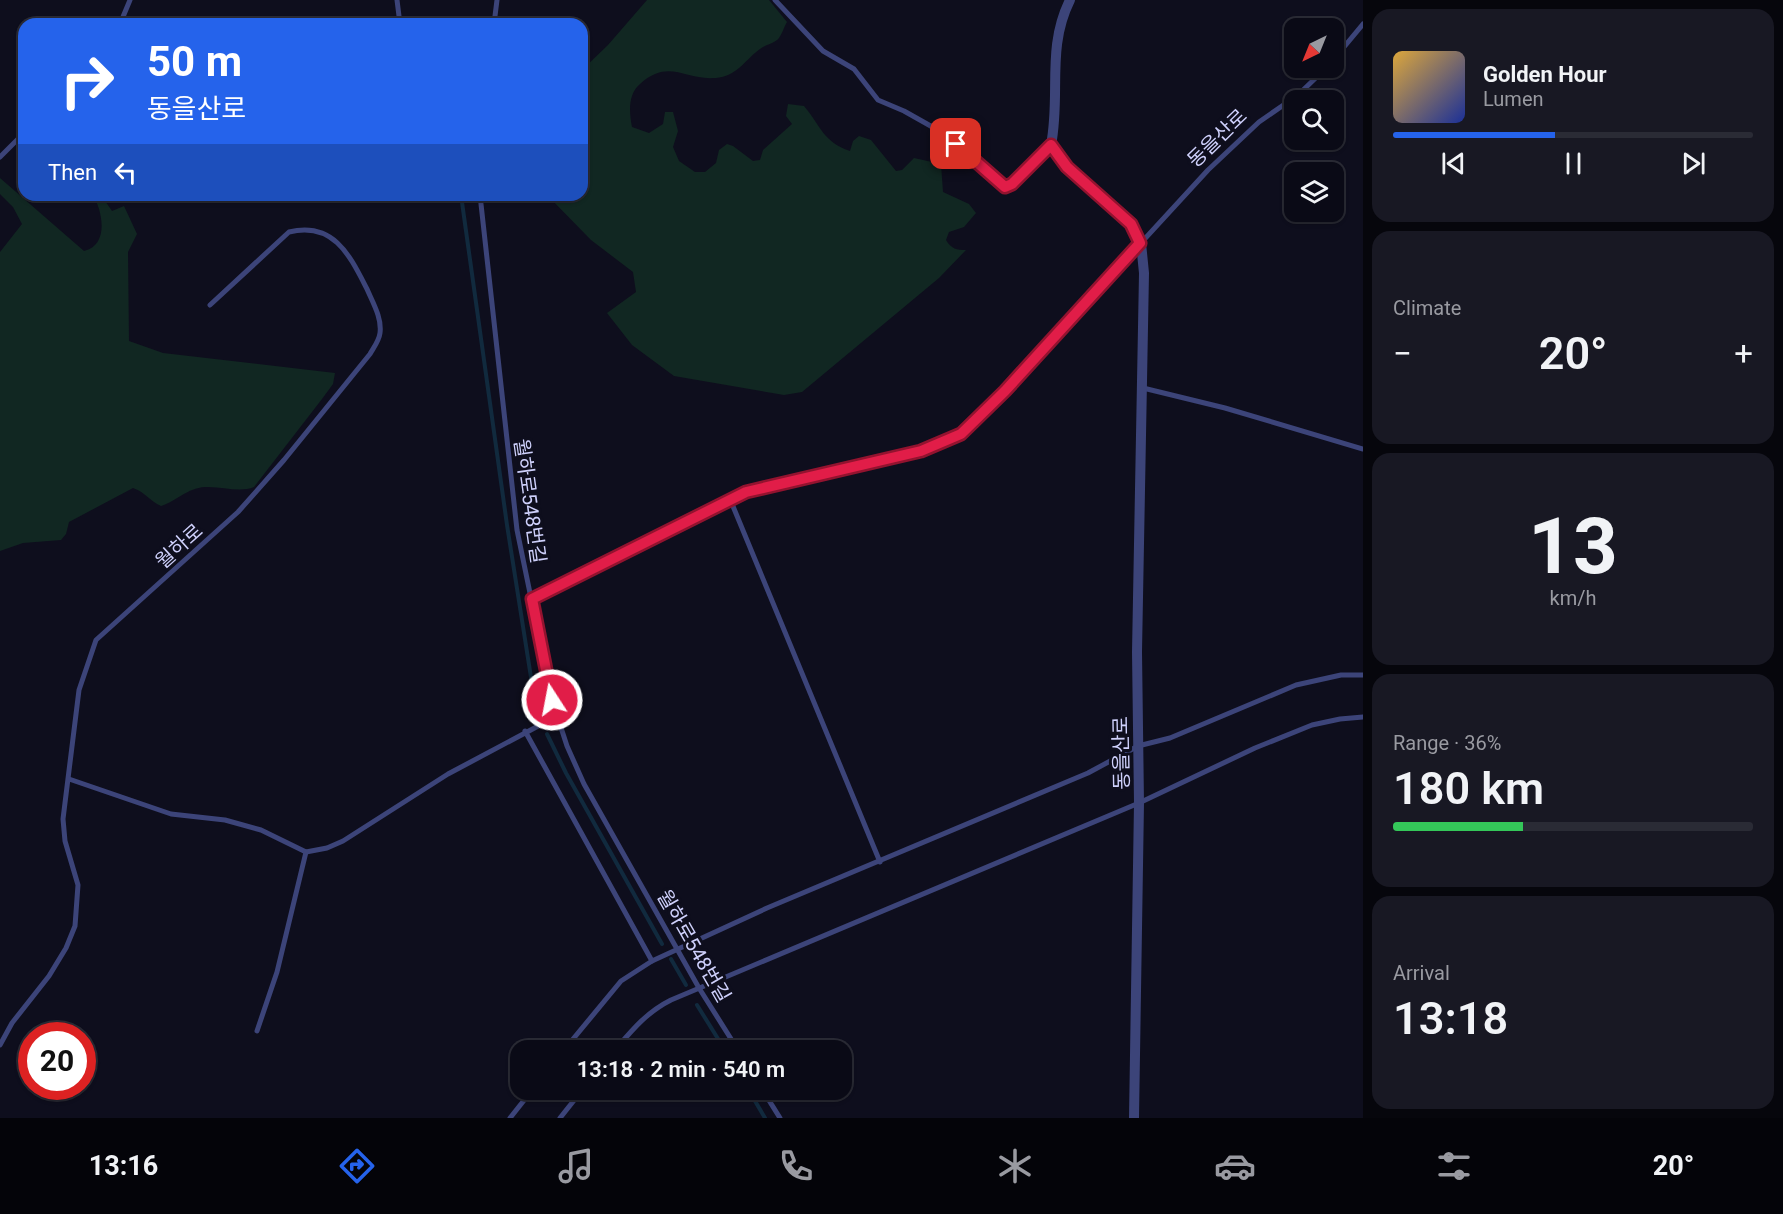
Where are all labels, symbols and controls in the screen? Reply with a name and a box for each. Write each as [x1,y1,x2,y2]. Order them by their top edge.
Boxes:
north arrow [1284,18,1344,78]
map controls [1284,18,1344,222]
text: 50 m [147,37,242,86]
icon: right [48,42,126,120]
text: Golden Hour [1483,62,1607,87]
text: Lumen [1483,87,1544,111]
button: search [1284,90,1344,150]
text: 동을산로 [147,93,246,125]
street label: 동을산로 [1182,104,1252,172]
pin [930,118,981,169]
icon: arrive [939,127,972,160]
icon: previous [1437,147,1470,180]
icon: pause [1557,147,1590,180]
icon: next [1677,147,1710,180]
icon: left [109,156,142,189]
text: Then [48,160,97,185]
button: layers [1284,162,1344,222]
text: Climate [1393,296,1461,320]
text: 20° [1539,327,1607,380]
text: − [1393,334,1412,373]
text: + [1734,334,1753,373]
street label: 월하로548번길 [509,437,551,565]
text: 13 [1528,501,1618,592]
street label: 월하로 [150,519,208,573]
text: km/h [1550,586,1596,610]
position arrow [520,668,584,732]
street label: 동을산로 [1108,716,1134,790]
text: Range · 36% [1393,731,1501,755]
text: 180 km [1393,762,1544,815]
street label: 월하로548번길 [652,886,736,1006]
text: Arrival [1393,961,1450,985]
text: 13:18 [1393,992,1508,1045]
speed limit sign: 20 [18,1022,96,1100]
text: 13:18 · 2 min · 540 m [577,1057,785,1082]
icon: directions [336,1145,378,1187]
icon: music [555,1145,597,1187]
icon: phone [775,1145,817,1187]
icon: climate [994,1145,1036,1187]
icon: car [1214,1145,1256,1187]
icon: filters [1433,1145,1475,1187]
text: 13:16 [89,1150,158,1182]
text: 20° [1653,1150,1694,1182]

